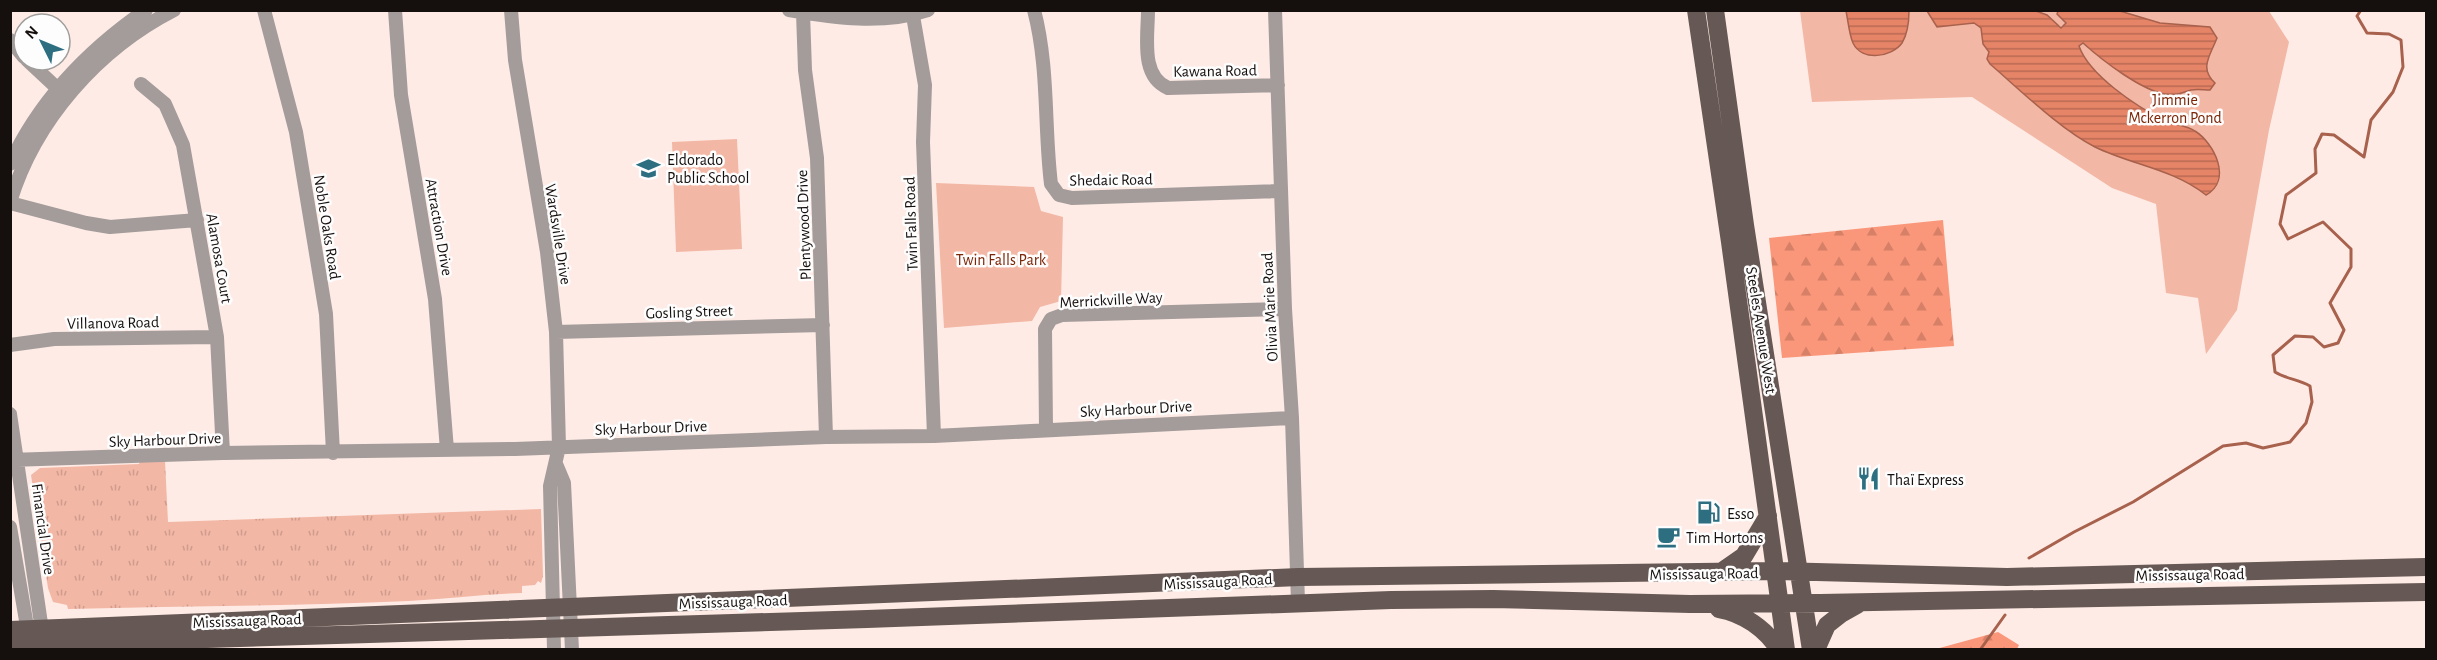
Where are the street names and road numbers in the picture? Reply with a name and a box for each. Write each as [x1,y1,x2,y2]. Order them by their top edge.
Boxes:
street label: Kawana Road [1173,62,1257,80]
street label: Plentywood Drive [794,170,815,280]
street label: Shedaic Road [1069,171,1153,189]
street label: Noble Oaks Road [311,174,343,281]
street label: Twin Falls Road [901,176,921,271]
street label: Attraction Drive [423,177,455,277]
street label: Wardsville Drive [542,183,574,286]
street label: Alamosa Court [203,212,235,304]
street label: Olivia Marie Road [1259,252,1281,362]
street label: Steeles Avenue West [1743,266,1779,395]
street label: Merrickville Way [1059,289,1163,312]
street label: Gosling Street [645,302,733,322]
street label: Villanova Road [67,314,159,332]
street label: Sky Harbour Drive [1080,398,1193,421]
street label: Sky Harbour Drive [595,418,708,439]
street label: Sky Harbour Drive [109,430,222,451]
street label: Financial Drive [29,483,57,576]
street label: Mississauga Road [1649,565,1759,583]
street label: Mississauga Road [2135,566,2245,584]
street label: Mississauga Road [1163,571,1273,593]
street label: Mississauga Road [678,592,788,612]
street label: Mississauga Road [192,611,302,631]

